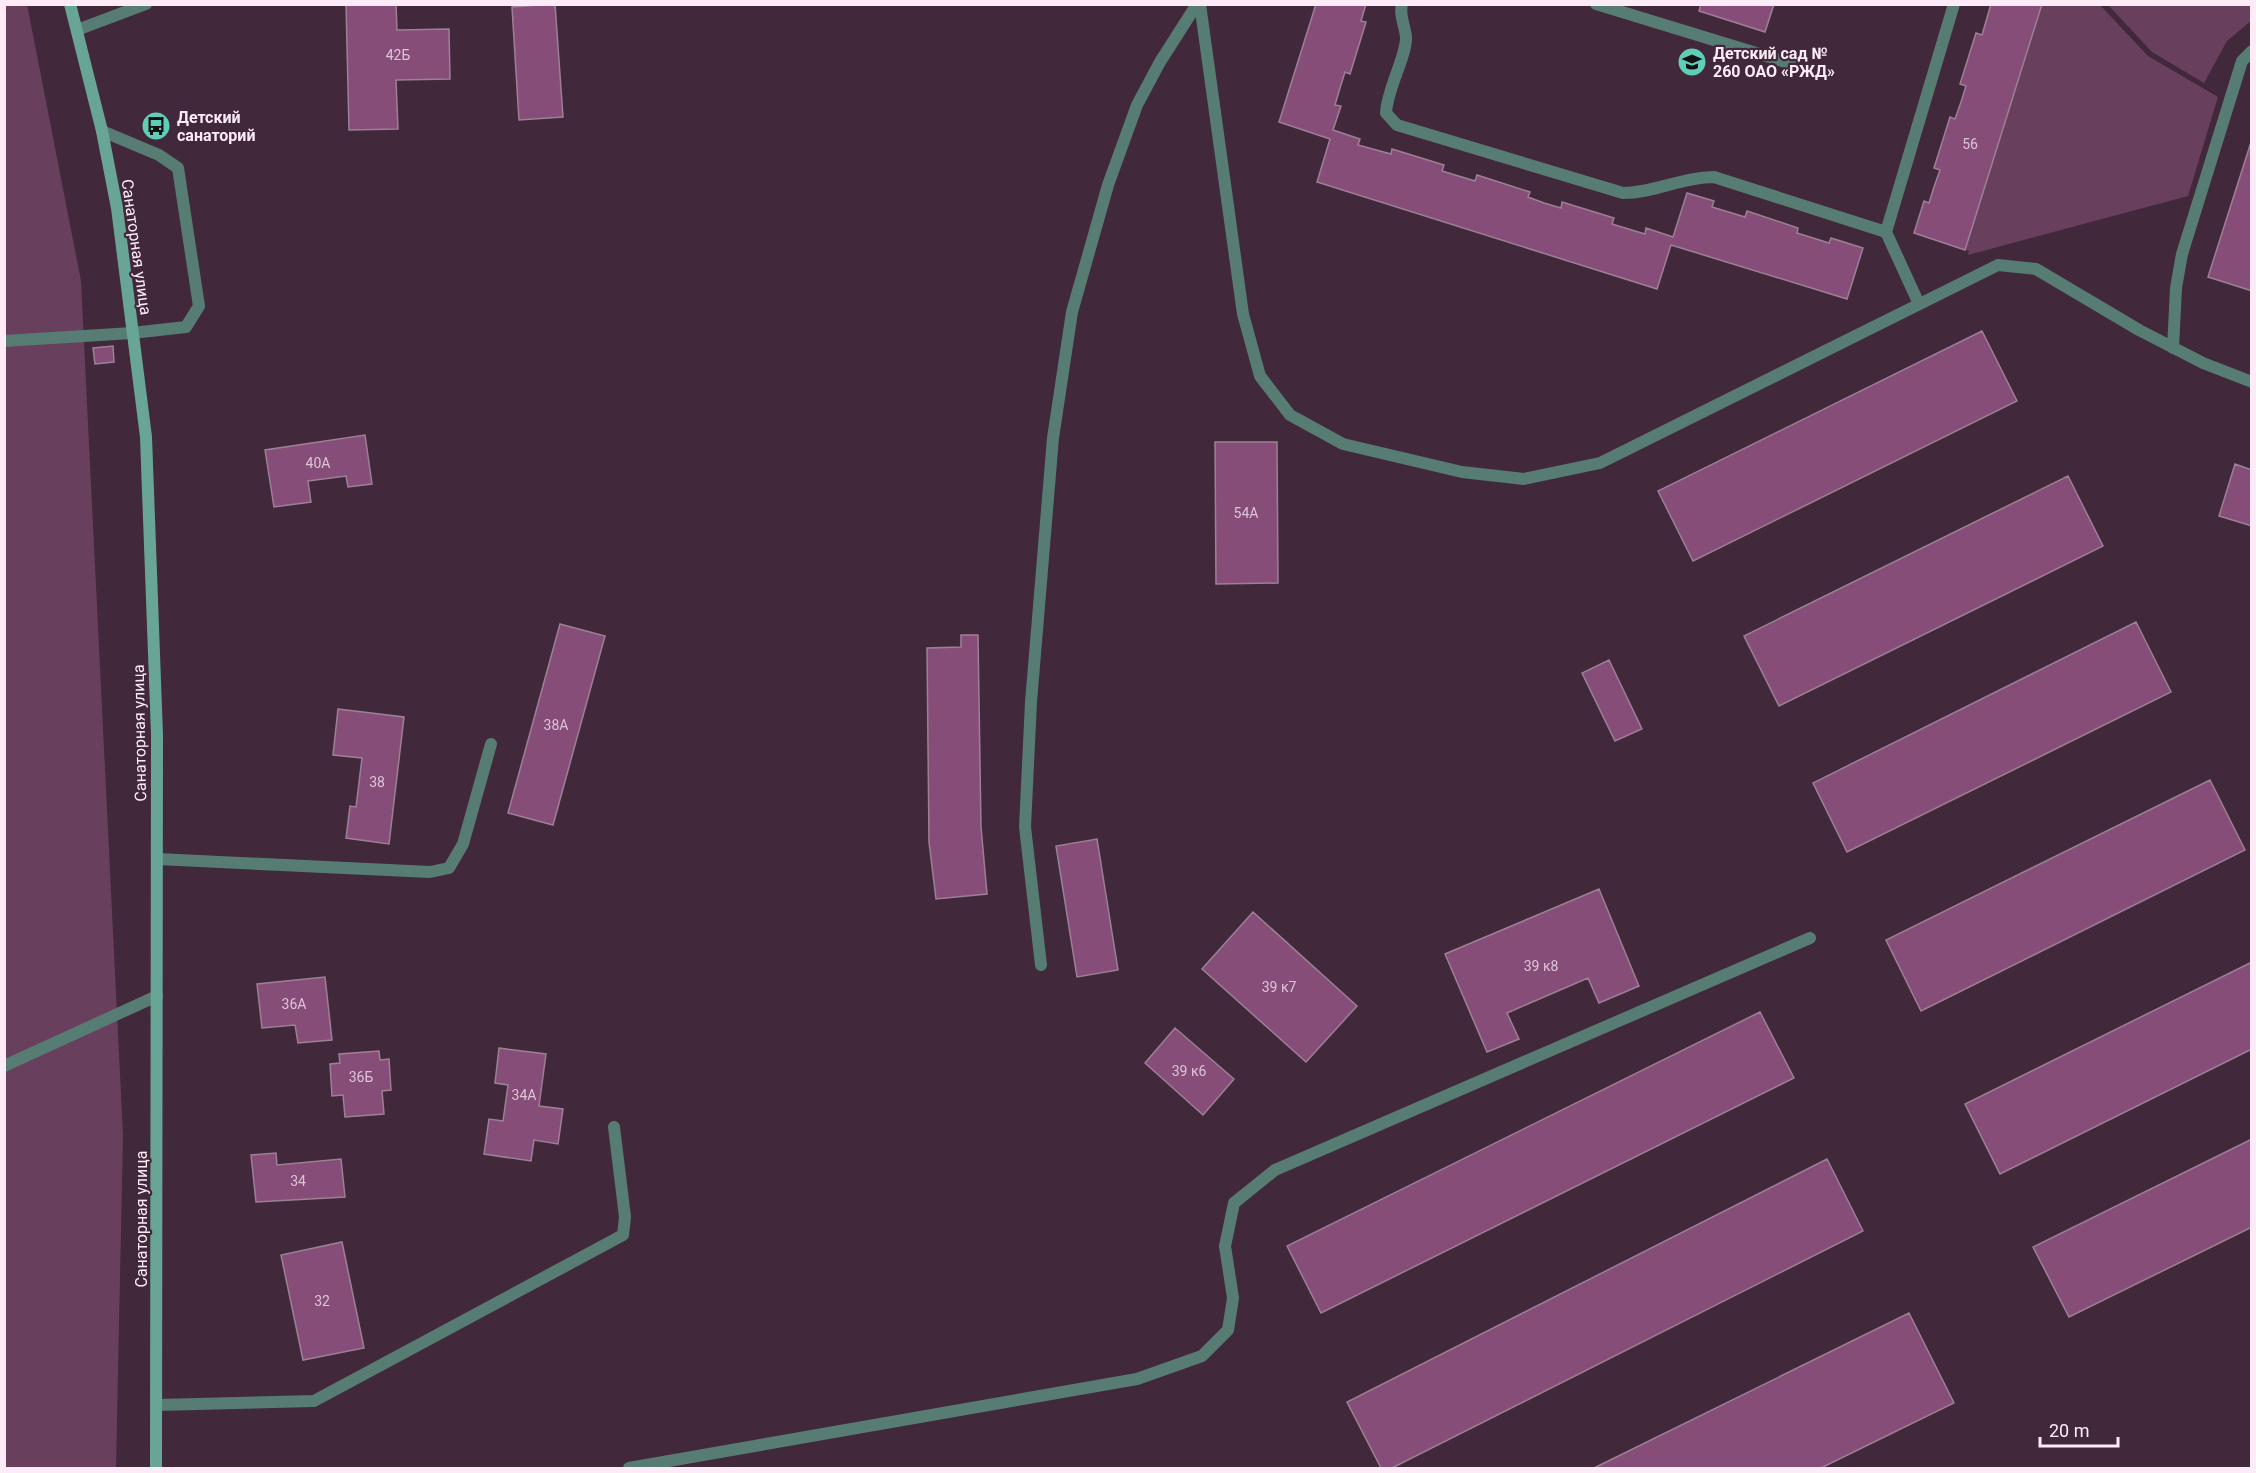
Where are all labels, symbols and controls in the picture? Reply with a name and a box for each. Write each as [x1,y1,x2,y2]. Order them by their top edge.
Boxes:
place label: Детский сад № 260 ОАО «РЖД» [1713,44,1835,81]
school or university icon: Детский сад № 260 ОАО «РЖД» [1676,46,1708,78]
house number: 42Б [386,47,410,63]
place label: Детский санаторий [177,108,255,145]
bus stop icon: Детский санаторий [140,110,172,142]
house number: 56 [1962,136,1978,152]
street label: Санаторная улица [118,178,155,316]
house number: 40А [306,455,330,471]
house number: 54А [1234,505,1258,521]
street label: Санаторная улица [129,664,150,802]
house number: 38А [544,717,568,733]
house number: 38 [369,774,385,790]
house number: 39 к8 [1524,958,1558,974]
house number: 39 к7 [1262,979,1296,995]
house number: 36А [282,996,306,1012]
house number: 39 к6 [1172,1063,1206,1079]
house number: 36Б [349,1069,373,1085]
house number: 34А [512,1087,536,1103]
street label: Санаторная улица [132,1151,151,1288]
house number: 34 [290,1173,306,1189]
house number: 32 [314,1293,330,1309]
scale bar [2040,1410,2118,1448]
text: 20 m [2049,1420,2089,1441]

